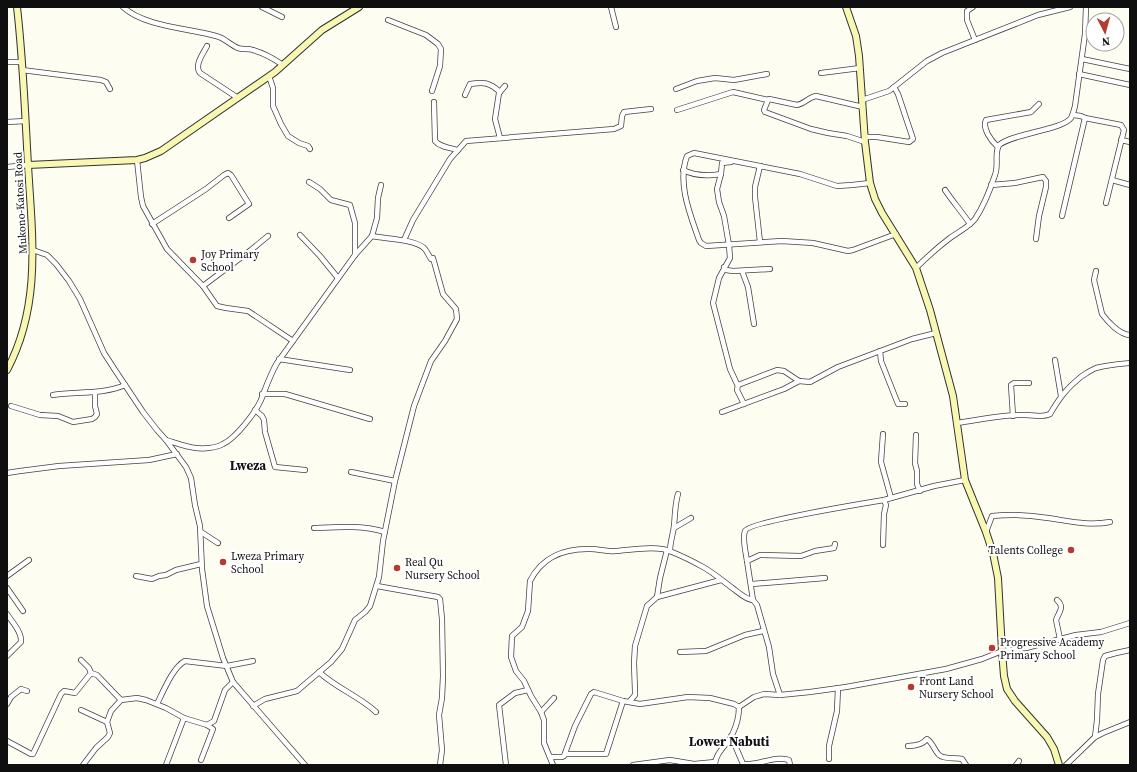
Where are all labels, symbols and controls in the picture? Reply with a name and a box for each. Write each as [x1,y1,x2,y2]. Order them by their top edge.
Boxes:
north arrow [1085,12,1125,52]
text: N [1101,34,1111,49]
street label: Mukono-Katosi Road [10,151,31,254]
place label: Joy Primary School [200,247,260,275]
marker: Joy Primary School [188,255,198,265]
district label: Lweza [230,457,266,474]
place label: Talents College [989,543,1063,558]
marker: Talents College [1066,545,1076,555]
place label: Lweza Primary School [231,549,305,577]
place label: Real Qu Nursery School [405,555,480,583]
marker: Lweza Primary School [218,557,228,567]
marker: Real Qu Nursery School [392,563,402,573]
place label: Progressive Academy Primary School [1000,635,1104,663]
marker: Progressive Academy Primary School [987,643,997,653]
place label: Front Land Nursery School [919,674,994,702]
marker: Front Land Nursery School [906,682,916,692]
district label: Lower Nabuti [689,733,769,750]

